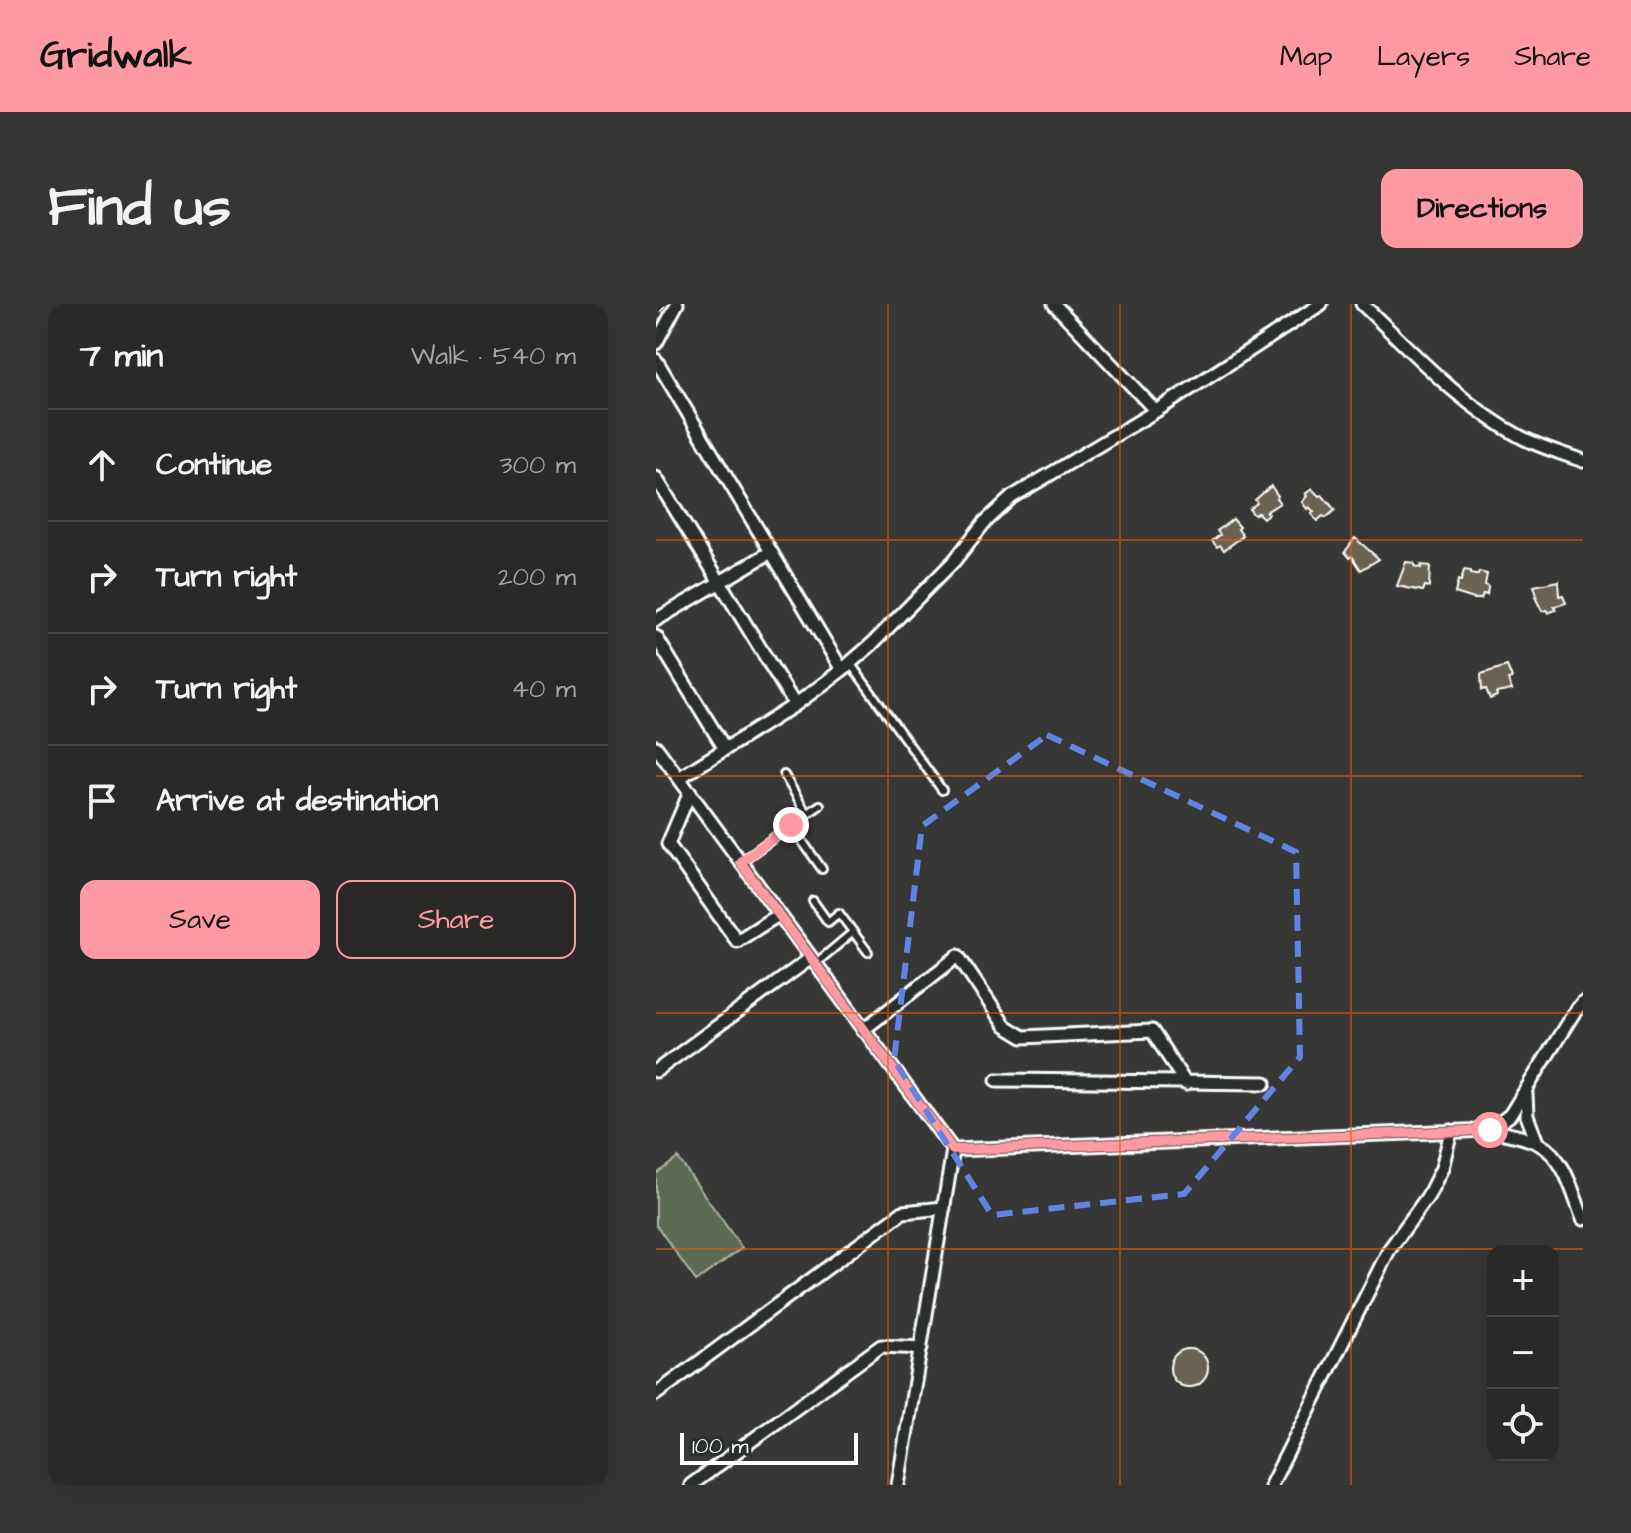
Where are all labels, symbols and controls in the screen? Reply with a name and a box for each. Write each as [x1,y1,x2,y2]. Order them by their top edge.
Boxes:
text: Gridwalk [40,30,192,82]
text: Map [1280,37,1333,76]
text: Layers [1377,37,1470,76]
text: Share [1514,37,1591,76]
text: Find us [48,169,231,247]
button: Directions [1381,169,1583,248]
text: 7 min [80,332,163,380]
text: Walk · 540 m [411,338,576,374]
icon: ahead [80,443,124,487]
text: Continue [156,444,272,486]
text: 300 m [499,447,576,483]
icon: right [80,555,124,599]
text: Turn right [156,556,297,598]
text: 200 m [498,559,576,595]
icon: right [80,667,124,711]
text: Turn right [156,668,297,710]
text: 40 m [511,671,576,707]
icon: arrive [80,779,124,823]
text: Arrive at destination [156,780,438,822]
route end [773,807,809,843]
button: Save [80,880,320,959]
button: Share [336,880,576,959]
route start [1472,1112,1508,1148]
map controls [1487,1245,1559,1461]
button: + [1487,1245,1559,1317]
button: − [1487,1317,1559,1389]
button: locate [1487,1389,1559,1461]
scale bar [680,1429,858,1465]
text: 100 m [692,1431,749,1462]

